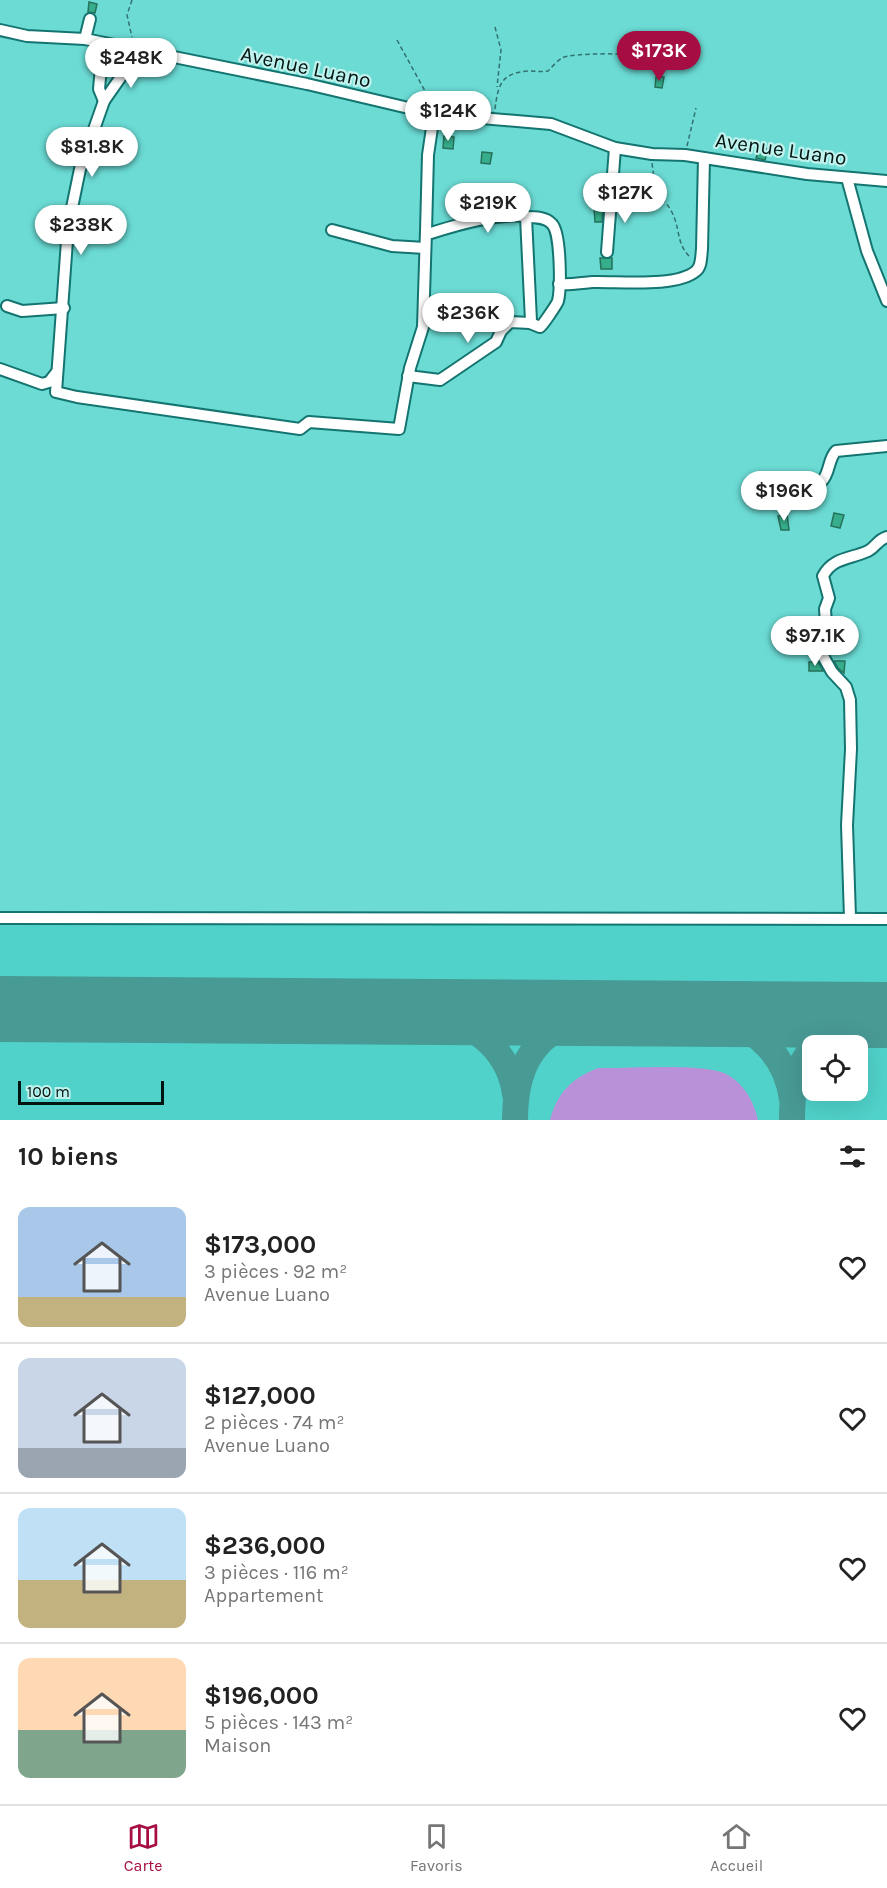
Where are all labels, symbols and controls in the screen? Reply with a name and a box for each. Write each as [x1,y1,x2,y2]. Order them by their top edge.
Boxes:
pin: $173K [617,31,701,82]
pin: $248K [89,38,173,89]
text: $173K [631,39,687,62]
street label: Avenue Luano [239,42,373,92]
text: $248K [99,46,163,69]
pin: $124K [406,91,490,142]
text: $124K [419,99,477,122]
pin: $81.8K [43,127,141,178]
street label: Avenue Luano [714,128,848,170]
text: $81.8K [60,135,124,158]
pin: $127K [583,173,667,224]
text: $127K [597,181,653,204]
pin: $219K [446,183,530,234]
text: $219K [459,191,517,214]
pin: $238K [39,205,123,256]
text: $238K [49,213,113,236]
pin: $236K [426,293,510,344]
text: $236K [436,301,500,324]
pin: $196K [742,471,826,522]
text: $196K [755,479,813,502]
pin: $97.1K [766,616,864,667]
text: $97.1K [785,624,845,647]
map controls [802,1035,868,1101]
button: locate [802,1035,868,1101]
scale bar [18,1078,164,1106]
text: 100 m [27,1082,70,1101]
icon: filters [836,1140,869,1173]
text: 10 biens [18,1141,118,1172]
text: $173,000 [204,1229,316,1260]
icon: home [66,1231,138,1303]
icon: heart [836,1251,869,1284]
text: 3 pièces · 92 m² [204,1260,347,1283]
text: Avenue Luano [204,1283,330,1306]
text: $127,000 [204,1380,316,1411]
icon: home [66,1382,138,1454]
icon: heart [836,1402,869,1435]
text: 2 pièces · 74 m² [204,1411,344,1434]
text: Avenue Luano [204,1434,330,1457]
text: $236,000 [204,1530,326,1561]
icon: home [66,1532,138,1604]
icon: heart [836,1552,869,1585]
text: 3 pièces · 116 m² [204,1561,349,1584]
text: Appartement [204,1584,323,1607]
text: $196,000 [204,1680,319,1711]
icon: home [66,1682,138,1754]
icon: heart [836,1702,869,1735]
text: 5 pièces · 143 m² [204,1711,353,1734]
text: Maison [204,1734,271,1757]
tab: Carte [124,1820,162,1875]
tab: Favoris [410,1820,463,1875]
tab: Accueil [710,1820,763,1875]

